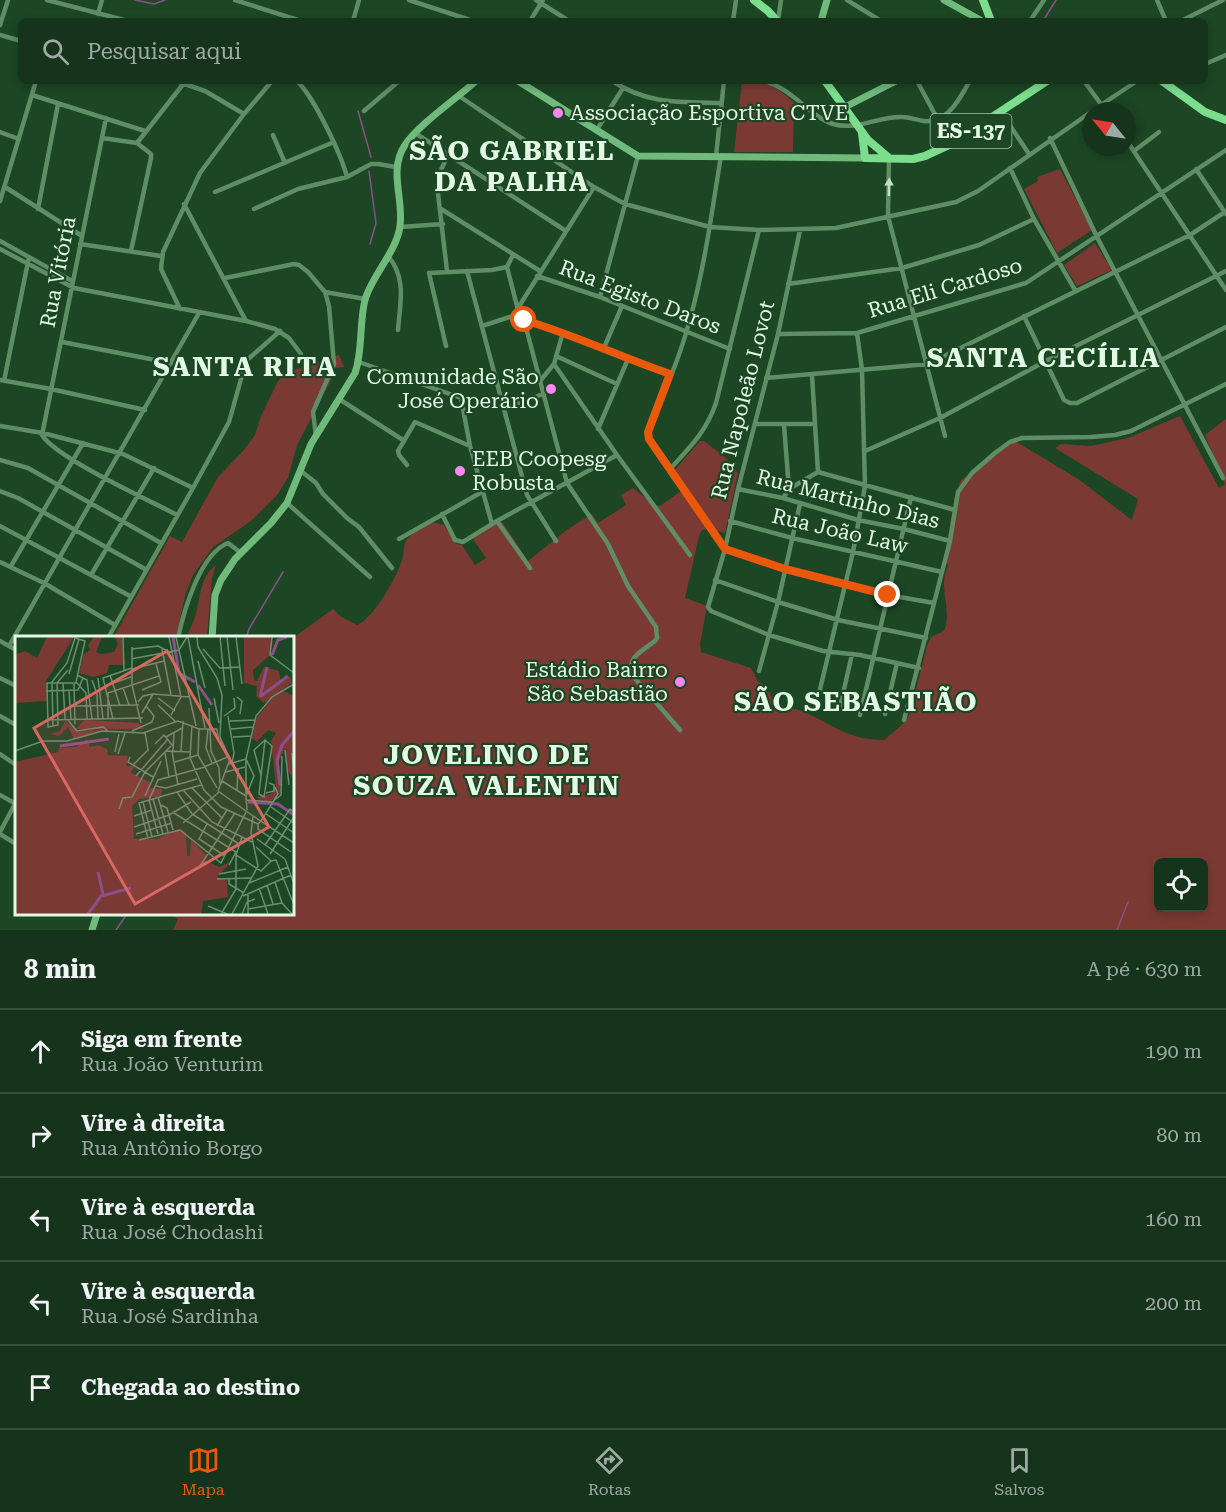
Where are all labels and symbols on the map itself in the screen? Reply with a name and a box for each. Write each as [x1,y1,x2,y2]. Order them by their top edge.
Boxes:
place label: Associação Esportiva CTVE [570,101,848,125]
north arrow [1082,102,1136,156]
marker: Associação Esportiva CTVE [551,106,565,120]
road number: ES-137 [930,114,1012,148]
district label: SÃO GABRIEL DA PALHA [409,134,615,198]
one-way arrow [884,177,893,196]
street label: Rua Vitória [35,214,81,330]
street label: Rua Eli Cardoso [865,253,1025,323]
street label: Rua Egisto Daros [556,255,724,339]
street label: Rua Napoleão Lovot [707,298,779,502]
route start [510,306,536,332]
district label: SANTA CECÍLIA [927,342,1161,374]
district label: SANTA RITA [153,351,337,383]
place label: Comunidade São José Operário [366,365,539,413]
marker: Comunidade São José Operário [544,382,558,396]
place label: EEB Coopesg Robusta [472,447,606,495]
marker: EEB Coopesg Robusta [453,464,467,478]
street label: Rua Martinho Dias [754,465,942,533]
street label: Rua João Law [770,504,911,558]
route end [874,581,900,607]
inset map [15,636,294,915]
place label: Estádio Bairro São Sebastião [525,658,668,706]
marker: Estádio Bairro São Sebastião [673,675,687,689]
district label: SÃO SEBASTIÃO [734,685,978,718]
district label: JOVELINO DE SOUZA VALENTIN [353,739,621,802]

